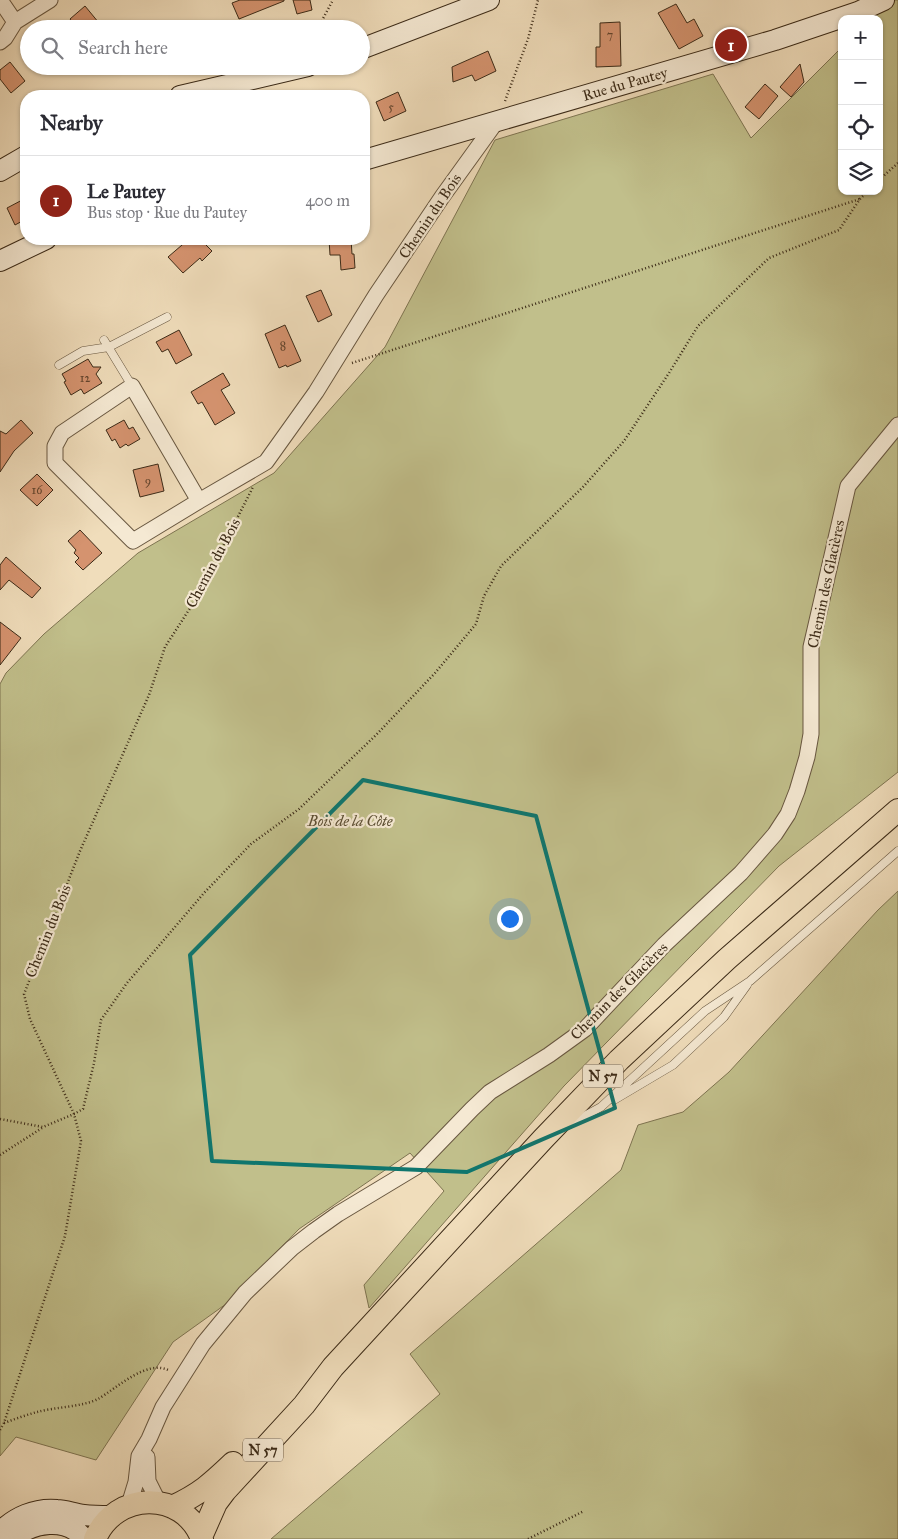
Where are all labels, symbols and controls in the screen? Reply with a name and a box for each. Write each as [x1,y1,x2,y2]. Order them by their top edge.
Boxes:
map controls [838,15,883,195]
button: + [838,15,883,60]
search box [20,20,370,75]
pin: 1 [715,26,747,64]
house number: 7 [607,28,613,42]
icon: search [38,34,66,62]
text: Search here [78,36,168,59]
button: − [838,60,883,105]
street label: Rue du Pautey [580,63,671,105]
house number: 5 [388,100,394,114]
button: locate [838,105,883,150]
text: Nearby [40,110,103,136]
button: layers [838,150,883,195]
street label: Chemin du Bois [395,170,465,262]
text: Le Pautey [87,180,165,203]
text: 1 [53,191,59,210]
text: 400 m [306,191,350,210]
text: Bus stop · Rue du Pautey [87,203,247,222]
house number: 8 [280,339,286,353]
house number: 12 [80,371,90,385]
house number: 9 [145,474,151,488]
house number: 16 [32,483,43,497]
street label: Chemin du Bois [182,515,244,611]
street label: Chemin des Glacières [804,518,848,650]
park label: Bois de la Côte [307,812,393,830]
street label: Chemin du Bois [21,882,75,980]
your location [497,906,523,932]
street label: Chemin des Glacières [566,938,672,1044]
road number: N 57 [583,1064,623,1088]
road number: N 57 [243,1438,283,1462]

